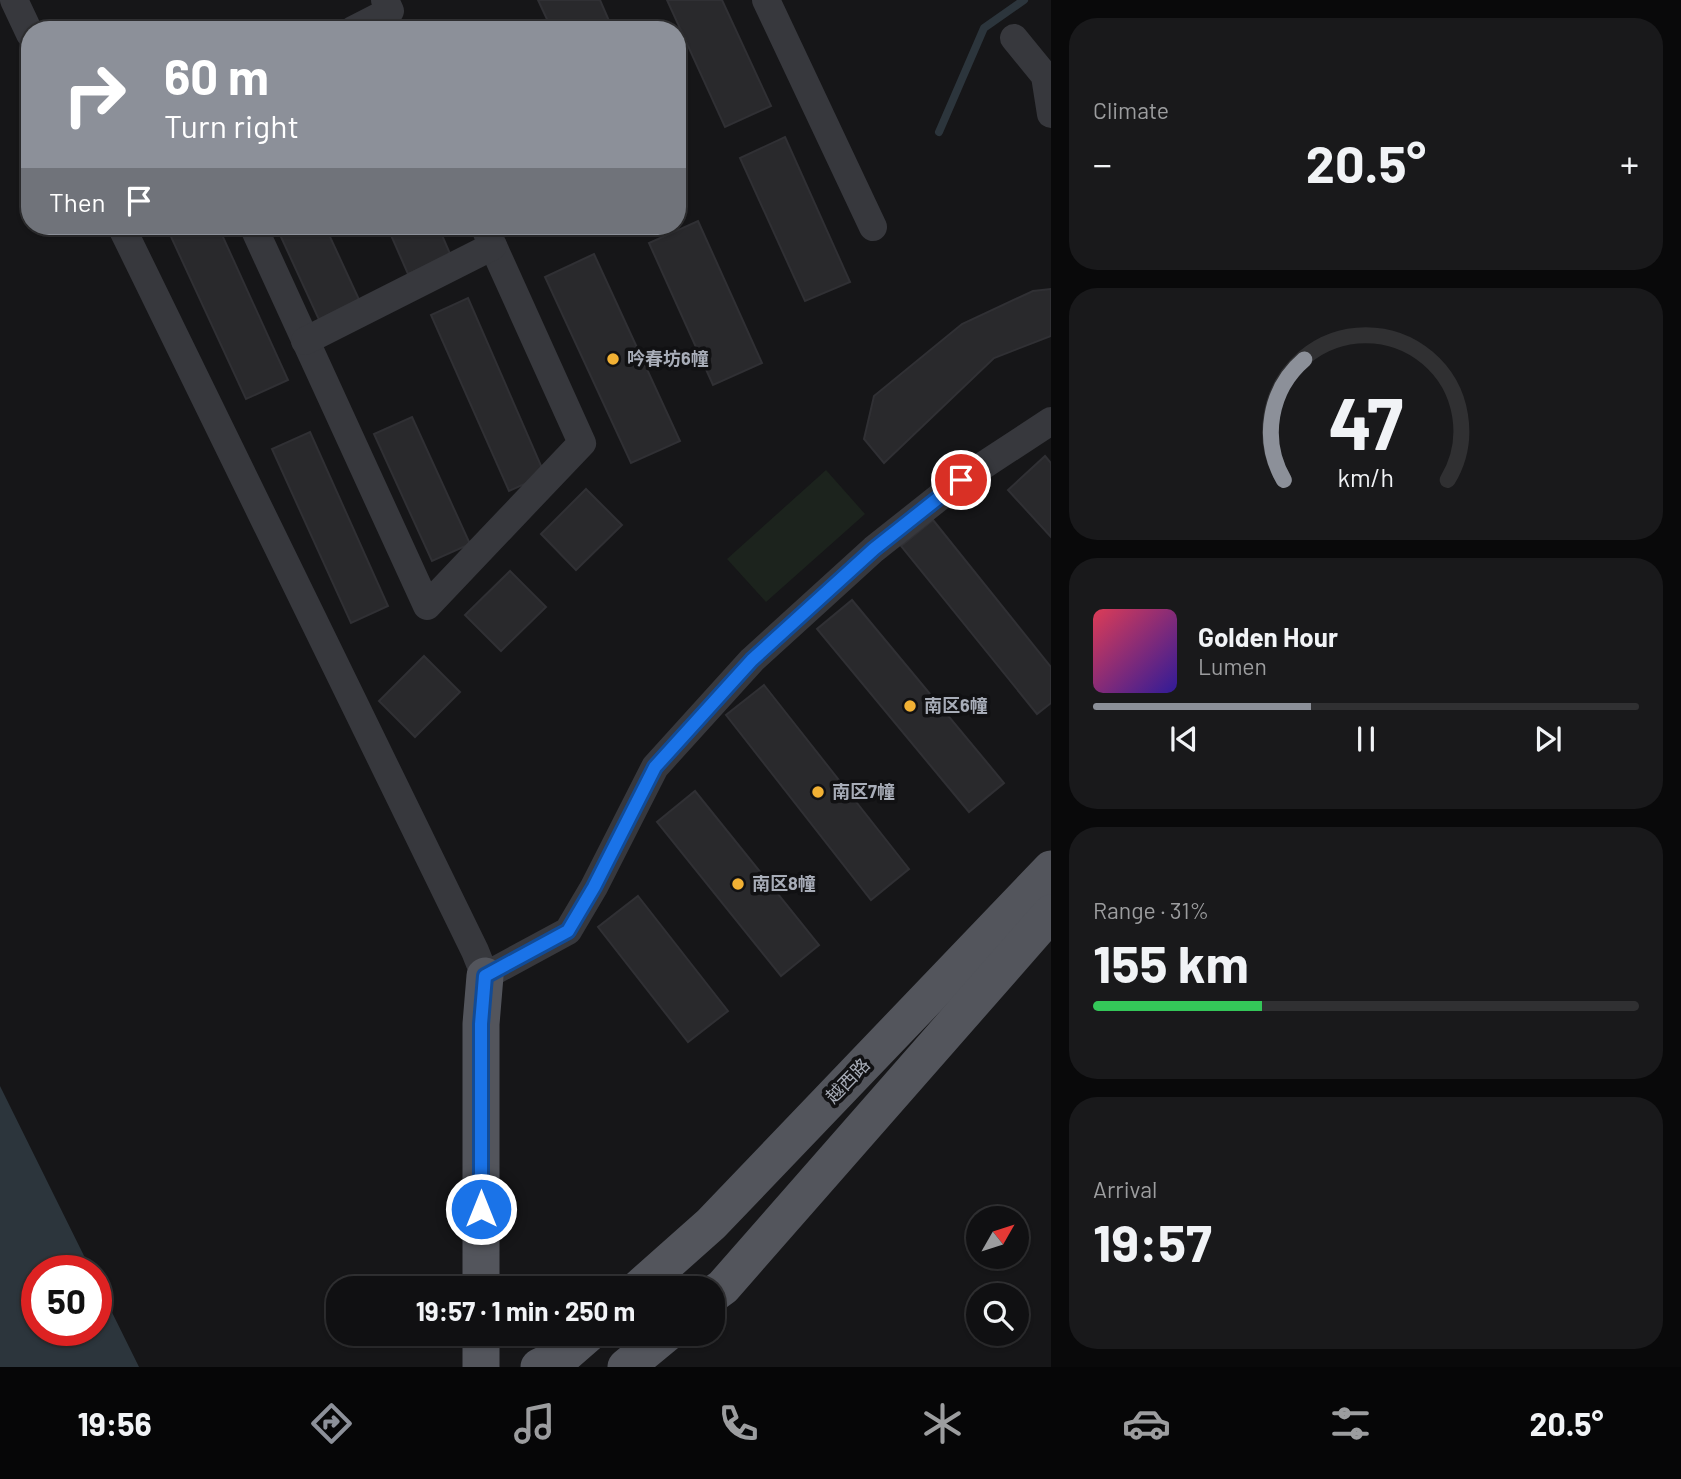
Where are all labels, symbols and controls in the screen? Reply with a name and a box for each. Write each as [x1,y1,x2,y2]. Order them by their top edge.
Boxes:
text: 60 m [164,46,269,105]
icon: right [49,49,140,140]
text: Climate [1093,96,1169,124]
text: Turn right [164,106,299,144]
text: 20.5° [1306,131,1426,193]
text: − [1093,140,1112,186]
text: + [1620,140,1639,186]
icon: arrive [120,182,158,220]
text: Then [49,186,106,217]
place label: 吟春坊6幢 [627,347,709,369]
marker: 吟春坊6幢 [605,351,621,367]
text: 47 [1329,377,1403,465]
pin [931,450,991,510]
icon: arrive [942,461,980,499]
text: km/h [1338,461,1394,491]
text: Golden Hour [1198,621,1338,652]
text: Lumen [1198,652,1267,680]
place label: 南区6幢 [924,694,988,716]
marker: 南区6幢 [902,698,918,714]
icon: previous [1165,720,1203,758]
icon: pause [1347,720,1385,758]
icon: next [1529,720,1567,758]
place label: 南区7幢 [832,780,895,802]
marker: 南区7幢 [810,784,826,800]
place label: 南区8幢 [752,872,816,894]
marker: 南区8幢 [730,876,746,892]
text: Range · 31% [1093,896,1209,924]
text: 155 km [1093,931,1249,993]
street label: 越西路 [821,1053,874,1107]
position arrow [444,1172,518,1246]
text: Arrival [1093,1175,1157,1203]
north arrow [966,1206,1029,1269]
map controls [966,1206,1029,1346]
text: 19:57 [1093,1210,1212,1272]
speed limit sign: 50 [21,1255,112,1346]
button: search [966,1283,1029,1346]
text: 19:57 · 1 min · 250 m [416,1295,635,1326]
icon: directions [307,1399,356,1448]
icon: music [510,1399,559,1448]
icon: phone [714,1399,763,1448]
icon: climate [918,1399,967,1448]
icon: car [1122,1399,1171,1448]
icon: filters [1326,1399,1375,1448]
text: 19:56 [77,1404,152,1442]
text: 20.5° [1530,1404,1604,1442]

